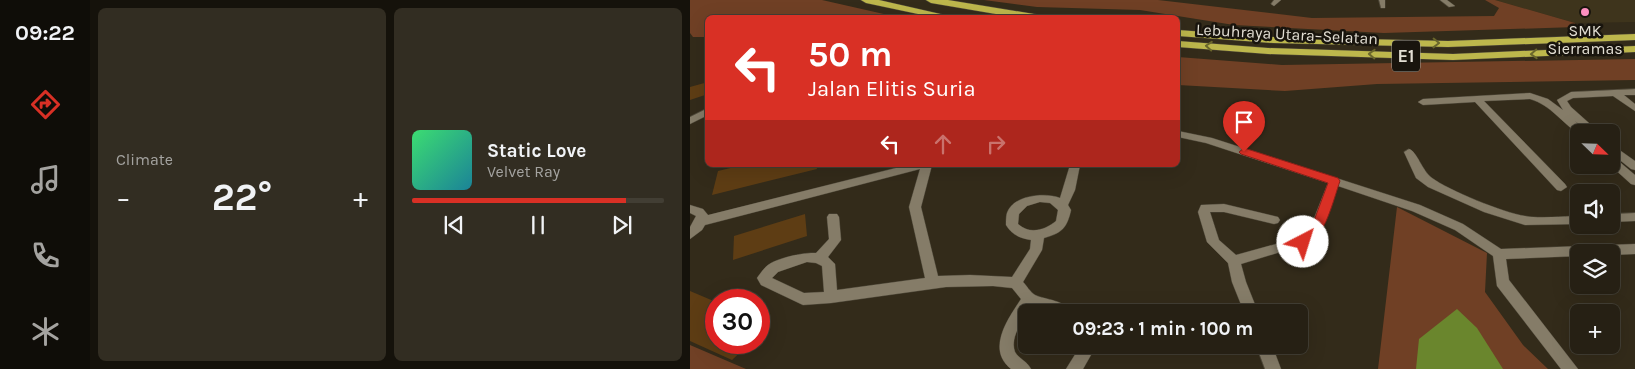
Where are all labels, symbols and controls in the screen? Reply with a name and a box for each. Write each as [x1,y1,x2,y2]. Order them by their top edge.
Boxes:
marker: SMK Sierramas [1579,6,1591,18]
text: 09:22 [15,20,75,46]
street label: Lebuhraya Utara–Selatan [1196,20,1378,48]
place label: SMK Sierramas [1547,21,1623,58]
text: 50 m [808,34,893,75]
icon: left [725,35,790,100]
one-way arrow [1432,38,1440,48]
road number: E1 [1392,40,1420,72]
one-way arrow [1205,41,1213,52]
one-way arrow [1530,48,1538,59]
one-way arrow [1367,49,1375,60]
text: Jalan Elitis Suria [808,76,976,102]
icon: directions [28,87,63,122]
pin [1223,101,1265,152]
icon: arrive [1230,108,1258,136]
north arrow [1570,124,1620,174]
map controls [1570,124,1620,354]
icon: left [876,130,904,158]
icon: ahead [929,130,957,158]
icon: right [982,130,1010,158]
text: Static Love [487,140,586,162]
text: Climate [116,150,173,169]
icon: music [28,162,63,197]
text: Velvet Ray [487,162,560,181]
text: 22° [212,175,272,220]
text: − [116,181,131,214]
text: + [353,181,368,214]
button: sound [1570,184,1620,234]
icon: previous [440,211,468,239]
icon: pause [524,211,552,239]
icon: next [608,211,636,239]
position arrow [1276,215,1328,267]
icon: phone [28,238,63,273]
button: layers [1570,244,1620,294]
speed limit sign: 30 [705,289,770,354]
button: + [1570,304,1620,354]
icon: climate [28,314,63,349]
text: 09:23 · 1 min · 100 m [1073,318,1253,340]

